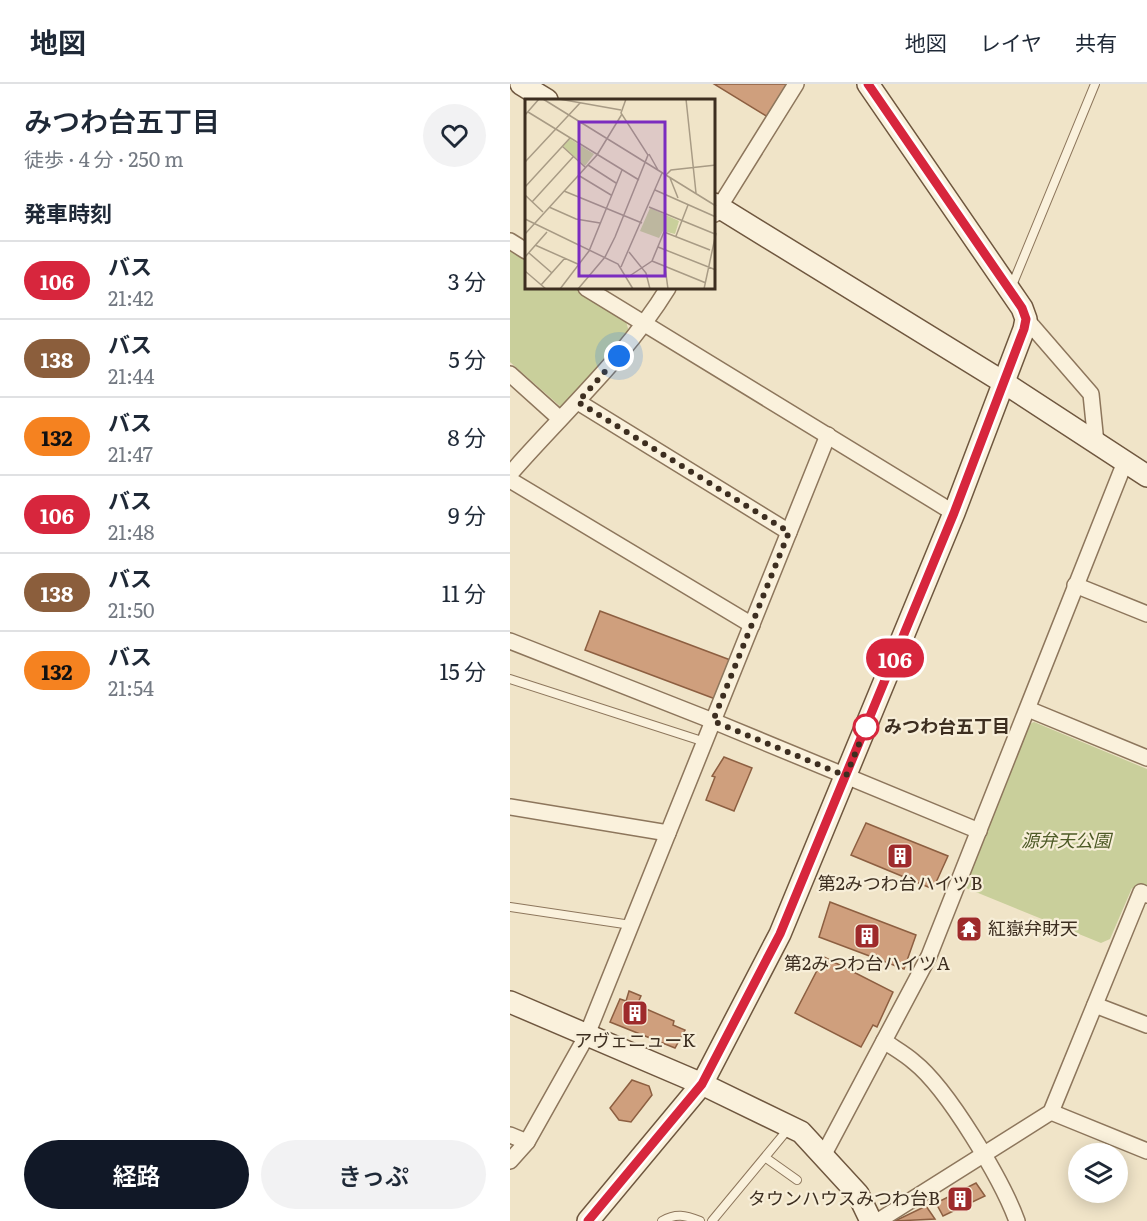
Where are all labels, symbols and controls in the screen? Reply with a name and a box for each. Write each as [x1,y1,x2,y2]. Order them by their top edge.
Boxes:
text: 地図 [30,20,86,62]
text: 地図 [905,26,947,57]
text: レイヤ [980,26,1042,57]
text: 共有 [1075,26,1117,57]
text: みつわ台五丁目 [24,99,220,141]
inset map [525,99,716,290]
button: heart [423,104,486,167]
text: 徒歩 · 4 分 · 250 m [24,143,184,173]
text: 発車時刻 [24,196,112,229]
text: バス [108,249,152,282]
text: 3 分 [448,264,486,297]
text: 106 [40,265,74,296]
text: 21:42 [108,282,154,312]
text: バス [108,327,152,360]
your location [604,341,634,371]
text: 5 分 [448,342,486,375]
text: 138 [41,343,73,374]
text: 21:44 [108,360,155,390]
text: バス [108,405,152,438]
text: 8 分 [447,420,486,453]
text: 132 [41,421,73,452]
text: 21:47 [108,438,153,468]
text: バス [108,483,152,516]
text: 9 分 [448,498,486,531]
text: 106 [40,499,74,530]
text: 21:48 [108,516,155,546]
text: バス [108,561,152,594]
text: 11 分 [442,576,486,609]
text: 138 [41,577,73,608]
text: 21:50 [108,594,155,624]
line badge: 106 [860,638,930,678]
text: バス [108,639,152,672]
text: 106 [878,643,912,674]
text: 15 分 [439,654,486,687]
text: 132 [41,655,73,686]
text: 21:54 [108,672,154,702]
place label: みつわ台五丁目 [884,712,1010,739]
marker: みつわ台五丁目 [853,714,879,740]
park label: 源弁天公園 [1021,826,1114,853]
building icon: 第2みつわ台ハイツB [885,841,915,871]
place label: 第2みつわ台ハイツB [818,869,982,896]
temple icon: 紅嶽弁財天 [954,914,984,944]
place label: 紅嶽弁財天 [988,914,1078,941]
building icon: 第2みつわ台ハイツA [852,921,882,951]
place label: 第2みつわ台ハイツA [784,949,950,976]
building icon: アヴェニューK [620,998,650,1028]
place label: アヴェニューK [574,1026,696,1053]
button: 経路 [24,1140,249,1209]
button: きっぷ [261,1140,486,1209]
map controls [1068,1143,1128,1203]
button: layers [1068,1143,1128,1203]
place label: タウンハウスみつわ台B [748,1184,940,1211]
building icon: タウンハウスみつわ台B [945,1184,975,1214]

